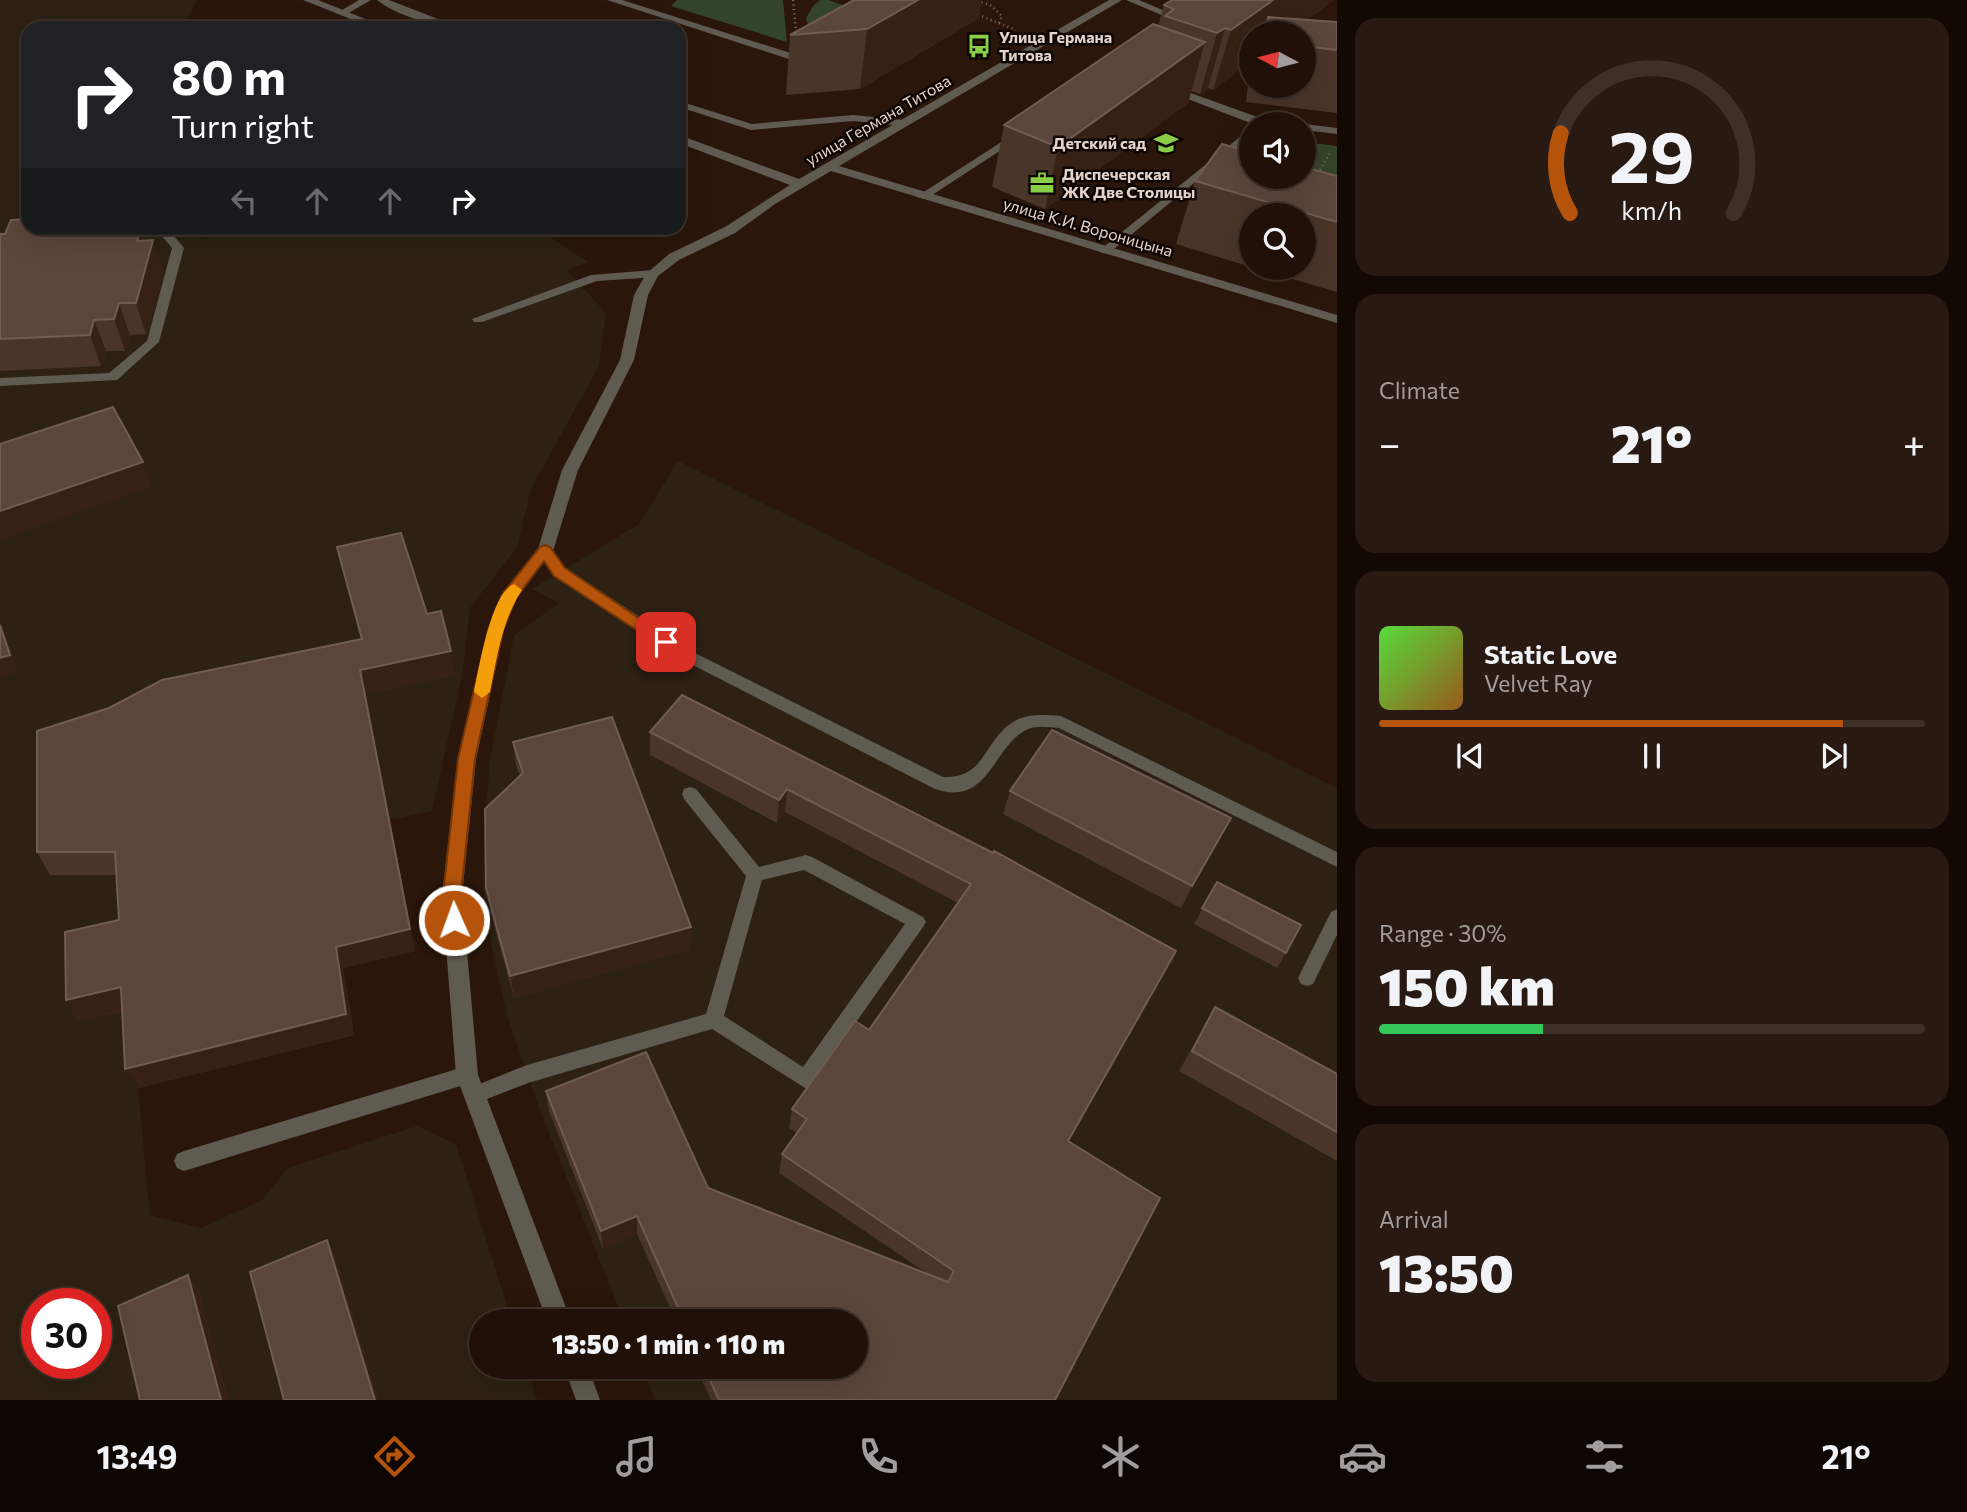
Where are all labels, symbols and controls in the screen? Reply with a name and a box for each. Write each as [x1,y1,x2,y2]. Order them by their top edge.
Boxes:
north arrow [1239,21,1316,98]
map controls [1239,21,1316,280]
place label: Улица Германа Титова [999,27,1112,64]
bus stop icon: Улица Германа Титова [965,32,993,60]
text: 80 m [171,45,286,105]
icon: right [56,49,147,140]
street label: улица Германа Титова [802,70,954,169]
text: Turn right [171,105,314,145]
text: 29 [1609,110,1695,199]
button: sound [1239,112,1316,189]
school or university icon: Детский сад [1152,129,1180,157]
place label: Детский сад [1052,133,1146,152]
place label: Диспечерская ЖК Две Столицы [1062,164,1195,201]
office icon: Диспечерская ЖК Две Столицы [1028,169,1056,197]
icon: left [225,182,263,220]
icon: ahead [298,182,336,220]
icon: ahead [371,182,409,220]
icon: right [444,182,482,220]
street label: улица К.И. Вороницына [1001,193,1175,260]
text: km/h [1622,195,1682,225]
button: search [1239,203,1316,280]
text: Climate [1379,376,1460,404]
text: 21° [1611,410,1692,474]
text: − [1379,419,1401,466]
text: + [1903,419,1925,466]
pin [636,612,696,672]
icon: arrive [647,623,685,661]
text: Static Love [1484,638,1617,669]
text: Velvet Ray [1484,669,1592,697]
icon: previous [1451,737,1489,775]
icon: pause [1633,737,1671,775]
icon: next [1815,737,1853,775]
position arrow [417,883,491,957]
text: Range · 30% [1379,919,1507,947]
text: 150 km [1379,953,1555,1017]
text: Arrival [1379,1205,1449,1233]
text: 13:50 [1379,1239,1514,1303]
speed limit sign: 30 [21,1288,112,1379]
text: 13:50 · 1 min · 110 m [552,1328,785,1359]
icon: directions [370,1432,419,1481]
icon: music [612,1432,661,1481]
icon: phone [854,1432,903,1481]
icon: climate [1096,1432,1145,1481]
icon: car [1338,1432,1387,1481]
icon: filters [1580,1432,1629,1481]
text: 13:49 [96,1436,177,1476]
text: 21° [1822,1436,1871,1476]

